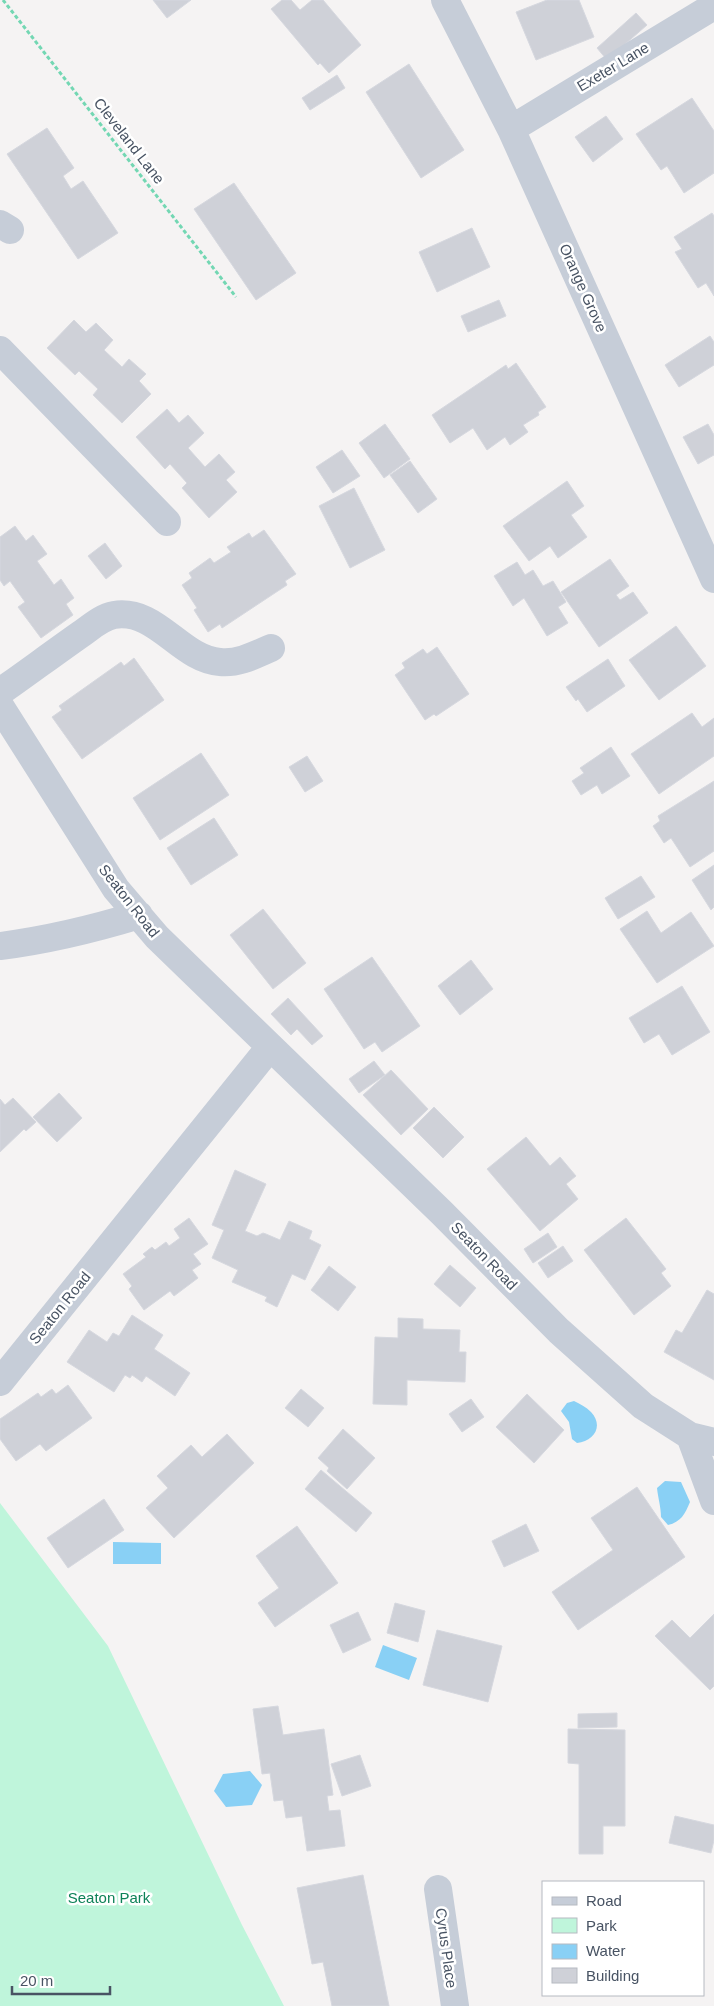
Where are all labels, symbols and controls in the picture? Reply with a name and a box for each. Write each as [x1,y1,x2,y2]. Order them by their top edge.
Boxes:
street label: Exeter Lane [574,38,652,95]
street label: Cleveland Lane [91,94,168,187]
street label: Orange Grove [556,241,611,335]
street label: Seaton Road [96,861,163,940]
street label: Seaton Road [448,1218,521,1293]
street label: Seaton Road [25,1268,94,1347]
legend [542,1881,704,1996]
park label: Seaton Park [68,1889,151,1906]
text: Road [586,1892,622,1909]
street label: Cyrus Place [432,1907,461,1989]
text: Park [586,1917,617,1934]
text: Water [586,1942,625,1959]
scale bar [12,1964,110,1996]
text: Building [586,1967,639,1984]
text: 20 m [20,1972,53,1989]

